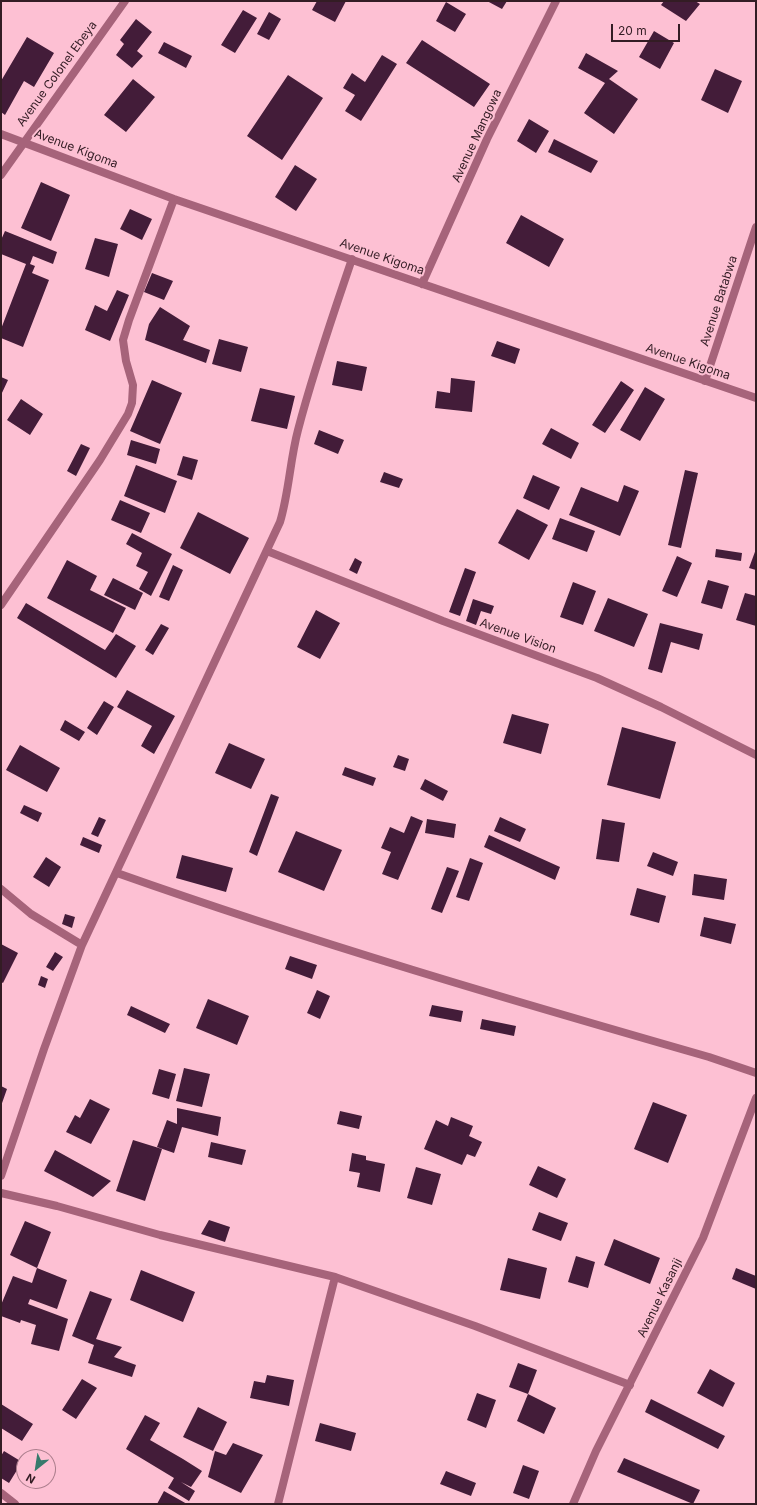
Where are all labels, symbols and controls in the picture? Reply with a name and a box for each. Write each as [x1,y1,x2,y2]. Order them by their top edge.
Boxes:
scale bar [613,16,682,42]
street label: Avenue Colonel Ebeya [14,19,100,129]
text: 20 m [618,23,647,38]
street label: Avenue Mangowa [449,87,505,185]
street label: Avenue Kigoma [32,126,120,172]
street label: Avenue Kigoma [338,236,426,278]
street label: Avenue Batabwa [698,254,740,348]
street label: Avenue Kigoma [644,341,732,383]
street label: Avenue Vision [478,616,558,656]
street label: Avenue Kasanji [635,1256,685,1340]
north arrow [16,1449,56,1489]
text: N [23,1470,38,1487]

